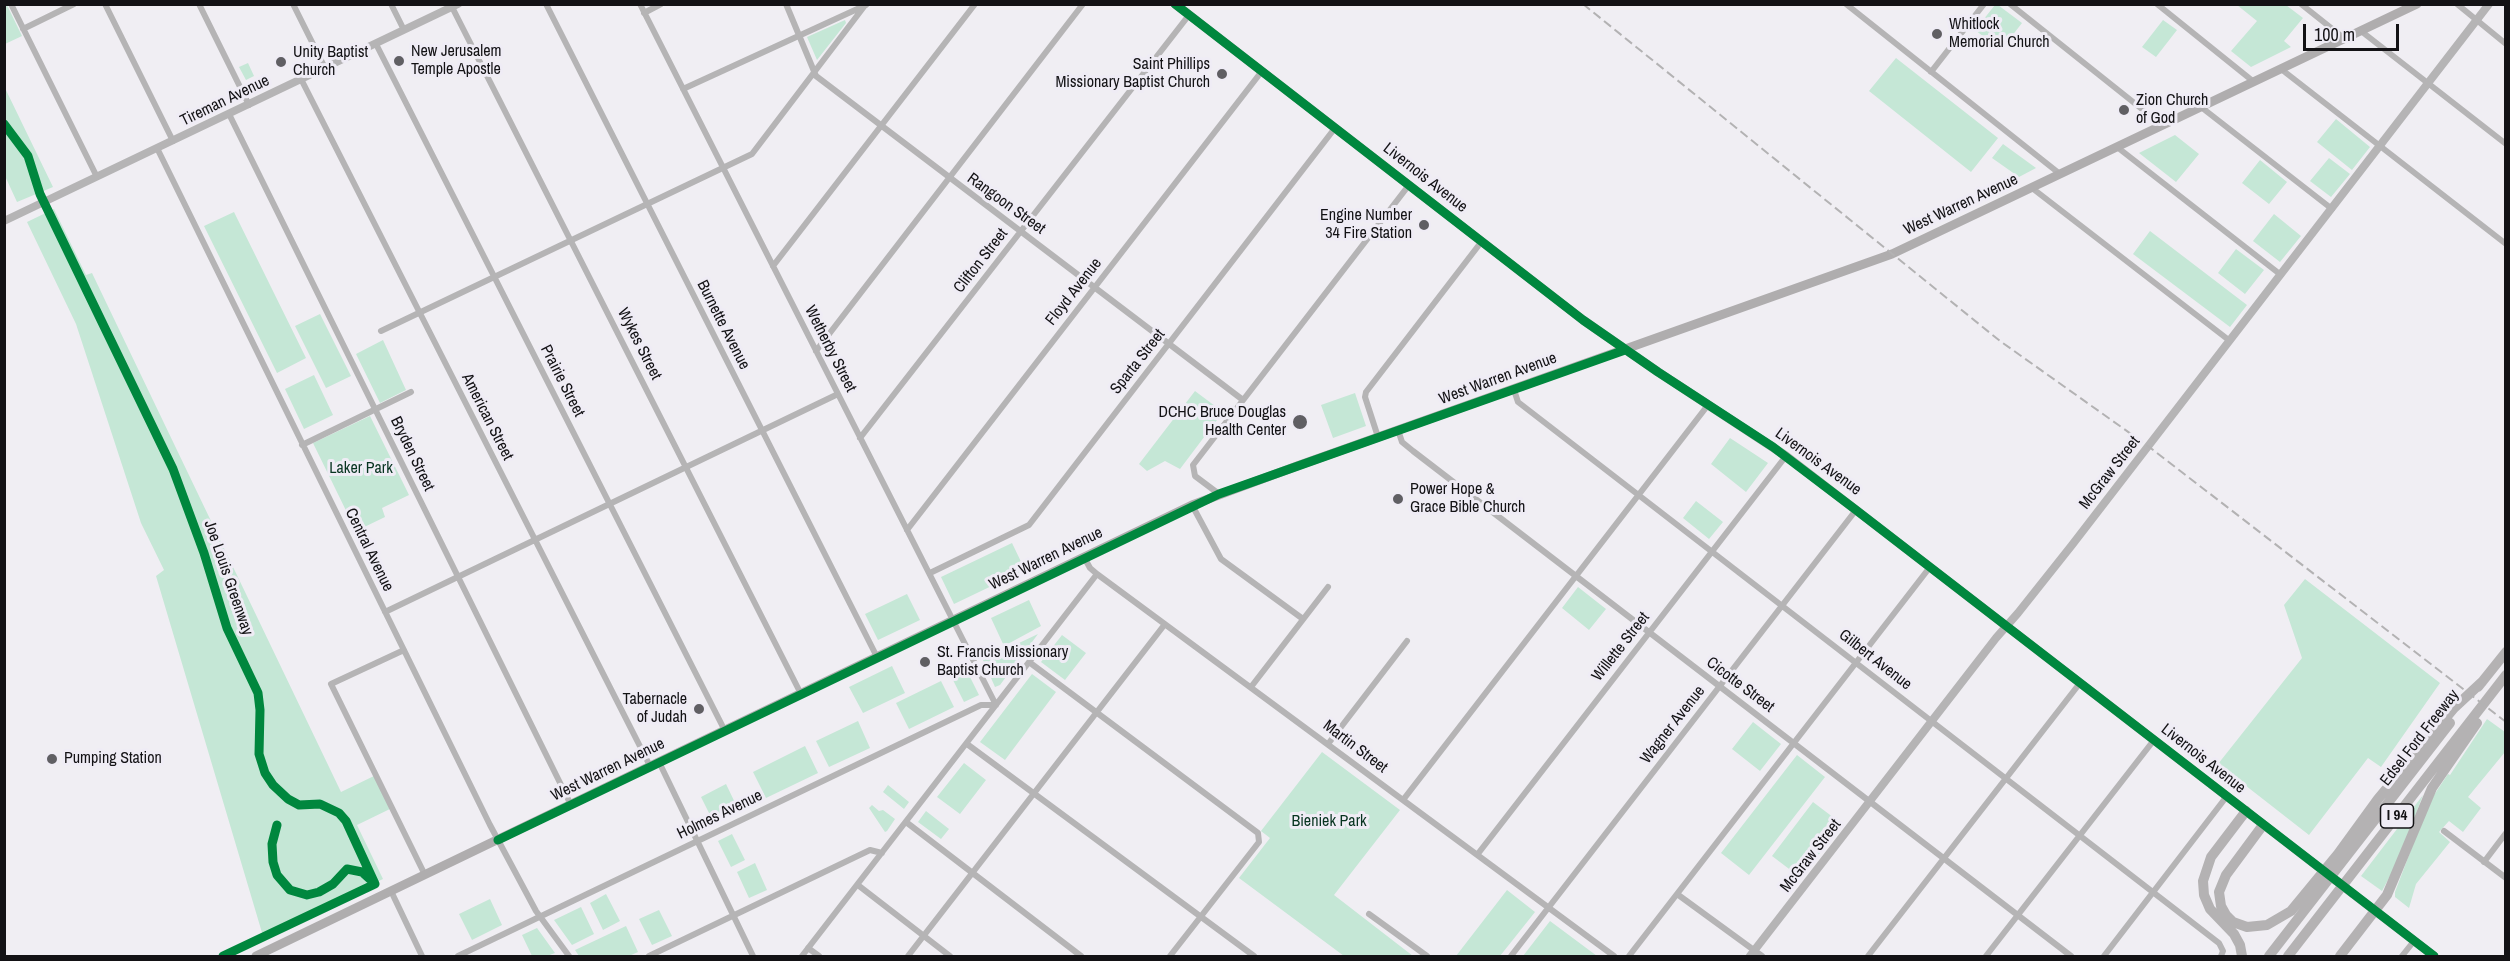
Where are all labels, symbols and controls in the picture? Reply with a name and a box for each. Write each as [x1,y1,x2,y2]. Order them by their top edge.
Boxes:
scale bar [2306,12,2402,50]
place label: Whitlock Memorial Church [1949,15,2050,53]
text: 100 m [2314,22,2355,47]
marker: Whitlock Memorial Church [1930,27,1944,41]
place label: New Jerusalem Temple Apostle [411,42,501,80]
place label: Unity Baptist Church [293,43,368,81]
marker: New Jerusalem Temple Apostle [392,54,406,68]
marker: Unity Baptist Church [274,55,288,69]
place label: Saint Phillips Missionary Baptist Church [1055,55,1210,93]
marker: Saint Phillips Missionary Baptist Church [1215,67,1229,81]
street label: Tireman Avenue [177,71,273,131]
place label: Zion Church of God [2136,91,2208,129]
marker: Zion Church of God [2117,103,2131,117]
street label: Livernois Avenue [1379,139,1471,217]
street label: Rangoon Street [963,169,1049,239]
street label: West Warren Avenue [1901,170,2021,240]
place label: Engine Number 34 Fire Station [1320,206,1412,244]
marker: Engine Number 34 Fire Station [1417,218,1431,232]
street label: Clifton Street [950,225,1012,297]
street label: Floyd Avenue [1042,255,1106,329]
street label: Burnette Avenue [692,277,754,373]
street label: Wetherby Street [800,303,860,395]
street label: Wykes Street [613,305,665,383]
street label: Sparta Street [1107,326,1169,398]
street label: Prairie Street [536,342,588,420]
street label: West Warren Avenue [1437,349,1559,409]
street label: American Street [457,370,517,464]
place label: DCHC Bruce Douglas Health Center [1158,403,1286,441]
marker: DCHC Bruce Douglas Health Center [1291,413,1309,431]
street label: Bryden Street [386,414,438,494]
street label: Livernois Avenue [1771,424,1865,500]
street label: McGraw Street [2076,433,2144,513]
park label: Laker Park [329,459,393,479]
place label: Power Hope & Grace Bible Church [1410,480,1525,518]
marker: Power Hope & Grace Bible Church [1391,492,1405,506]
street label: Central Avenue [341,505,397,595]
street label: Joe Louis Greenway [199,518,257,638]
street label: West Warren Avenue [986,523,1106,595]
street label: Willette Street [1588,609,1654,685]
street label: Gilbert Avenue [1835,626,1915,694]
place label: St. Francis Missionary Baptist Church [937,643,1068,681]
street label: Cicotte Street [1702,653,1778,717]
marker: St. Francis Missionary Baptist Church [918,655,932,669]
street label: Wagner Avenue [1637,682,1709,768]
street label: Edsel Ford Freeway [2376,686,2464,790]
place label: Tabernacle of Judah [623,690,687,728]
marker: Tabernacle of Judah [692,702,706,716]
street label: Martin Street [1319,717,1391,777]
street label: Livernois Avenue [2157,720,2249,798]
street label: West Warren Avenue [548,734,668,806]
place label: Pumping Station [64,749,162,769]
marker: Pumping Station [45,752,59,766]
street label: Holmes Avenue [674,786,766,844]
road number: I 94 [2380,804,2414,828]
park label: Bieniek Park [1291,812,1367,832]
street label: McGraw Street [1777,816,1845,896]

